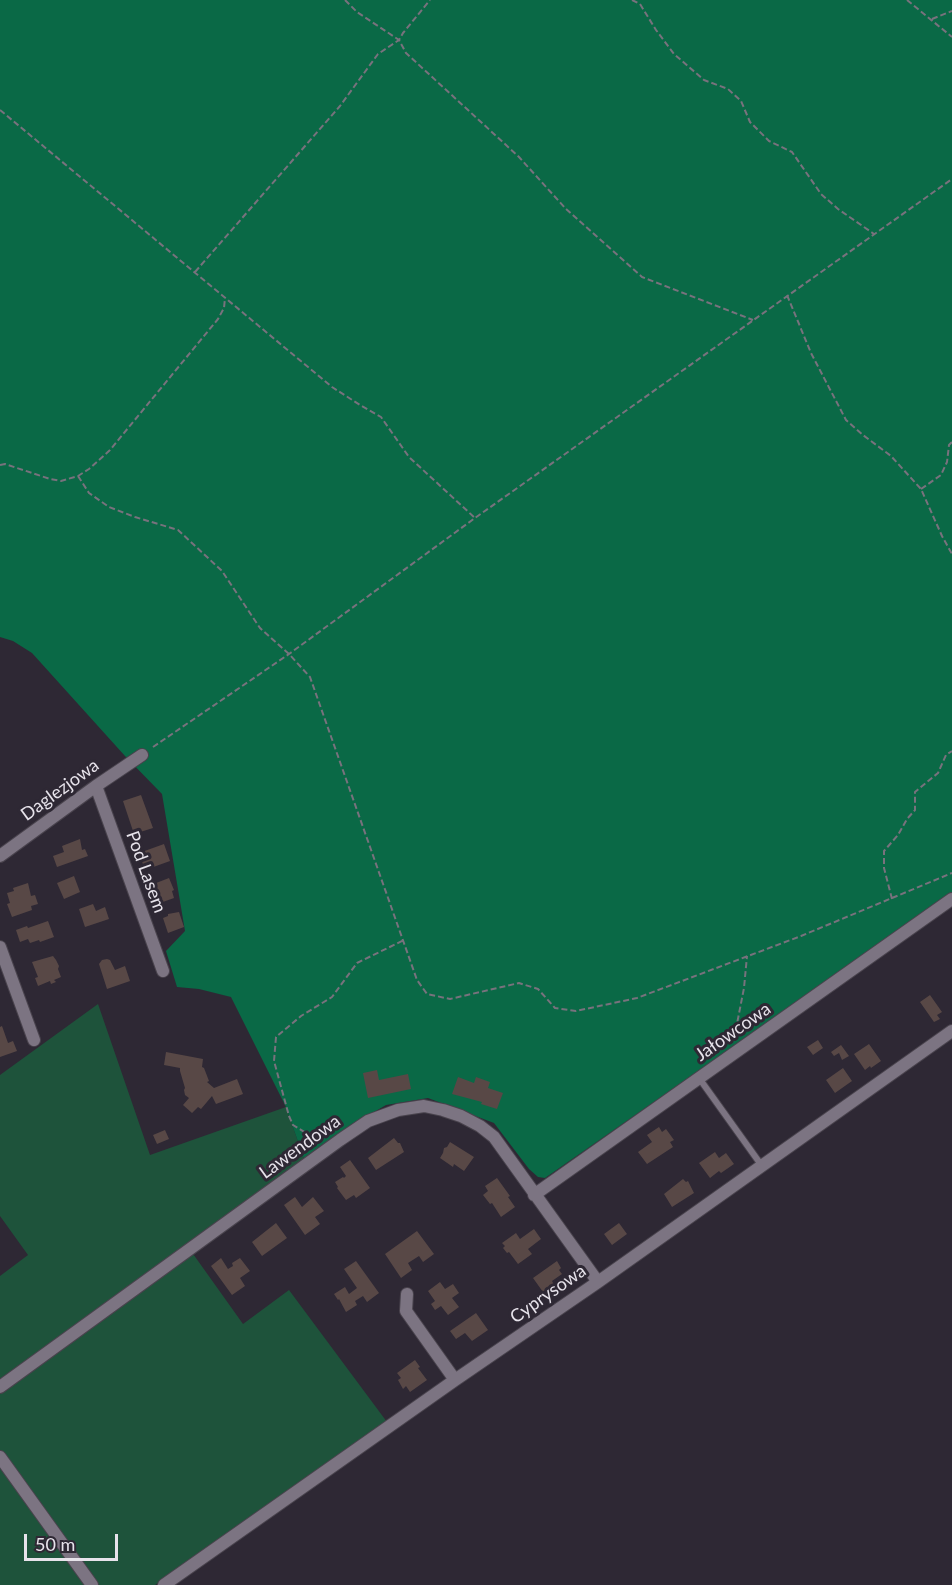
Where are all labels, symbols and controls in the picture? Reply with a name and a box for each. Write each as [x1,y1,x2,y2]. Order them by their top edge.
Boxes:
street label: Daglezjowa [17,755,103,825]
street label: Pod Lasem [121,828,171,916]
street label: Jałowcowa [691,998,775,1066]
street label: Lawendowa [255,1110,345,1184]
street label: Cyprysowa [506,1260,590,1328]
scale bar [27,1522,122,1560]
text: 50 m [35,1533,75,1555]

